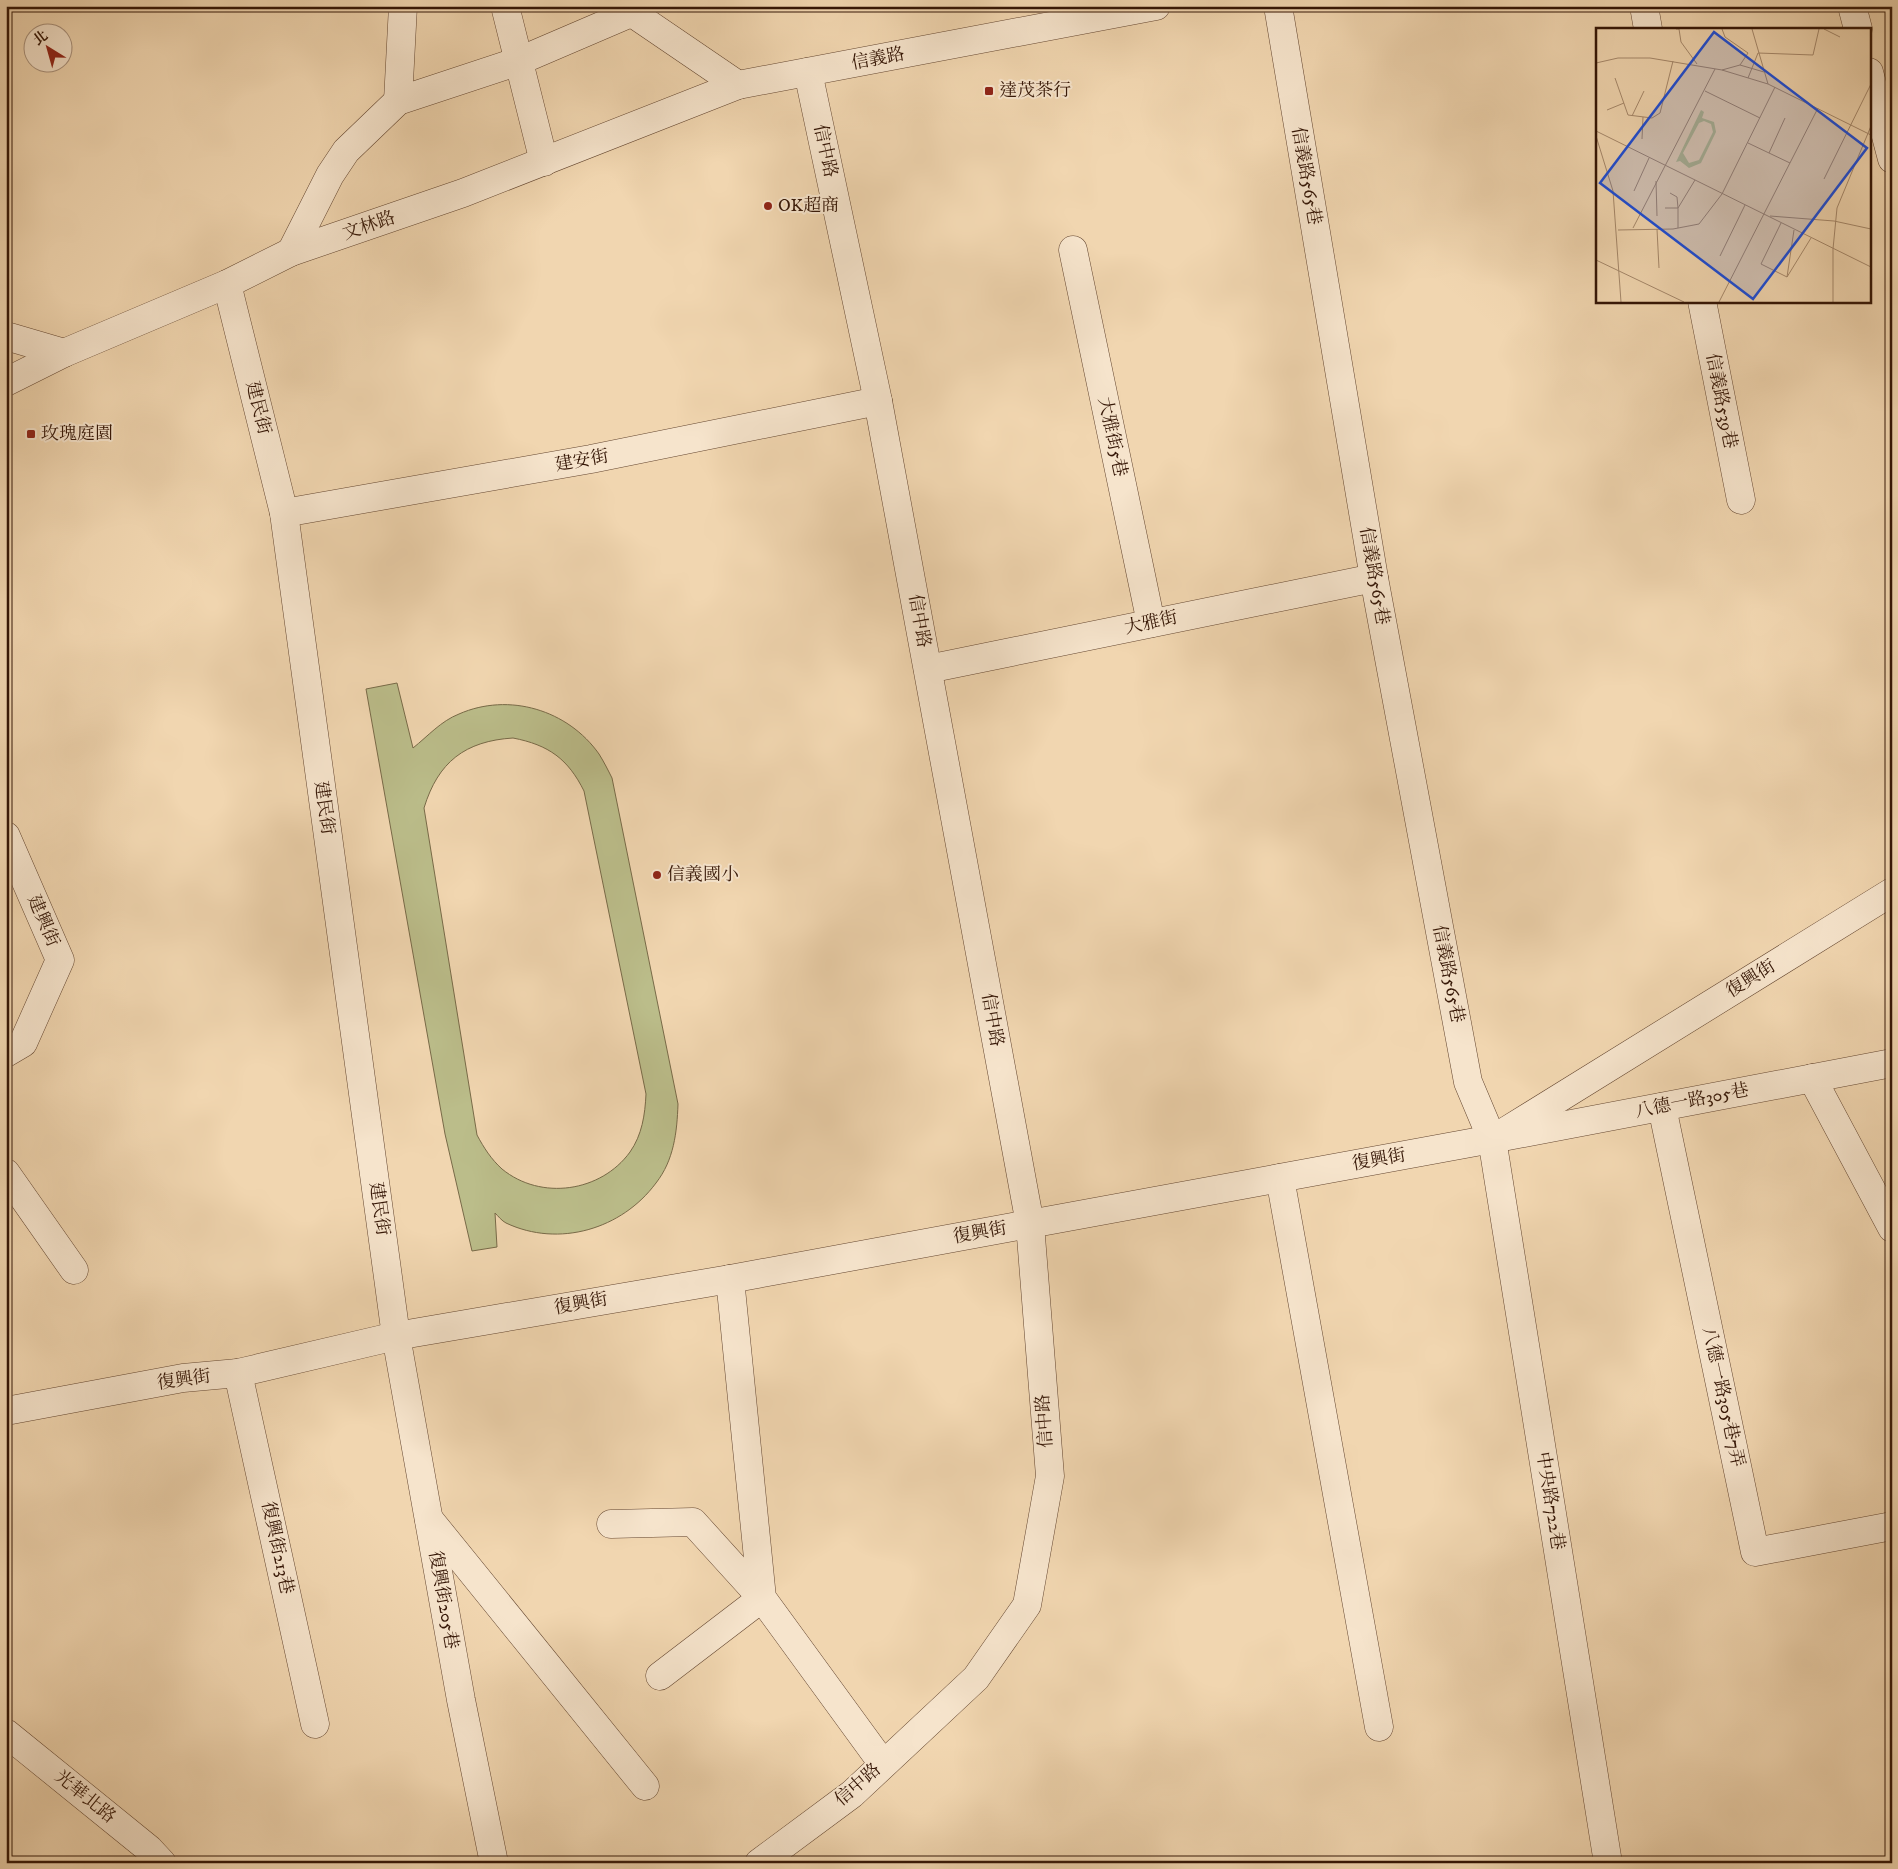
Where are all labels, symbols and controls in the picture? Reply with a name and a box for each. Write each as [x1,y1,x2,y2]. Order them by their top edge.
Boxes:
north arrow [22,22,72,72]
text: 北 [30,27,52,50]
inset map [1596,28,1870,302]
street label: 信義路 [849,43,907,75]
place label: 達茂茶行 [999,80,1071,102]
marker: 達茂茶行 [983,85,995,97]
street label: 信中路 [809,122,841,180]
street label: 信義路565巷 [1287,125,1325,227]
place label: OK超商 [778,195,839,217]
marker: OK超商 [762,200,774,212]
street label: 文林路 [340,207,398,245]
street label: 信義路539巷 [1701,351,1741,451]
street label: 建民街 [241,379,275,437]
street label: 大雅街5巷 [1093,395,1131,479]
place label: 玫瑰庭園 [41,423,113,445]
marker: 玫瑰庭園 [25,428,37,440]
street label: 建安街 [554,445,610,477]
street label: 信義路565巷 [1355,525,1393,627]
street label: 信中路 [903,593,935,649]
street label: 大雅街 [1122,607,1180,639]
street label: 建民街 [309,780,339,836]
place label: 信義國小 [667,864,739,886]
marker: 信義國小 [651,869,663,881]
street label: 建興街 [22,892,64,950]
street label: 信義路565巷 [1428,923,1468,1025]
street label: 復興街 [1722,955,1780,1003]
street label: 信中路 [976,992,1008,1048]
street label: 八德一路305巷 [1633,1079,1751,1123]
street label: 復興街 [1351,1144,1407,1176]
street label: 建民街 [364,1181,394,1237]
street label: 復興街 [952,1217,1008,1249]
street label: 復興街 [553,1288,609,1320]
street label: 八德一路305巷7弄 [1697,1325,1749,1469]
street label: 復興街 [156,1365,212,1395]
street label: 信中路 [1032,1393,1058,1449]
street label: 中央路722巷 [1531,1450,1569,1552]
street label: 復興街213巷 [256,1500,298,1596]
street label: 復興街205巷 [424,1549,462,1651]
street label: 信中路 [830,1759,886,1811]
street label: 光華北路 [50,1766,120,1828]

